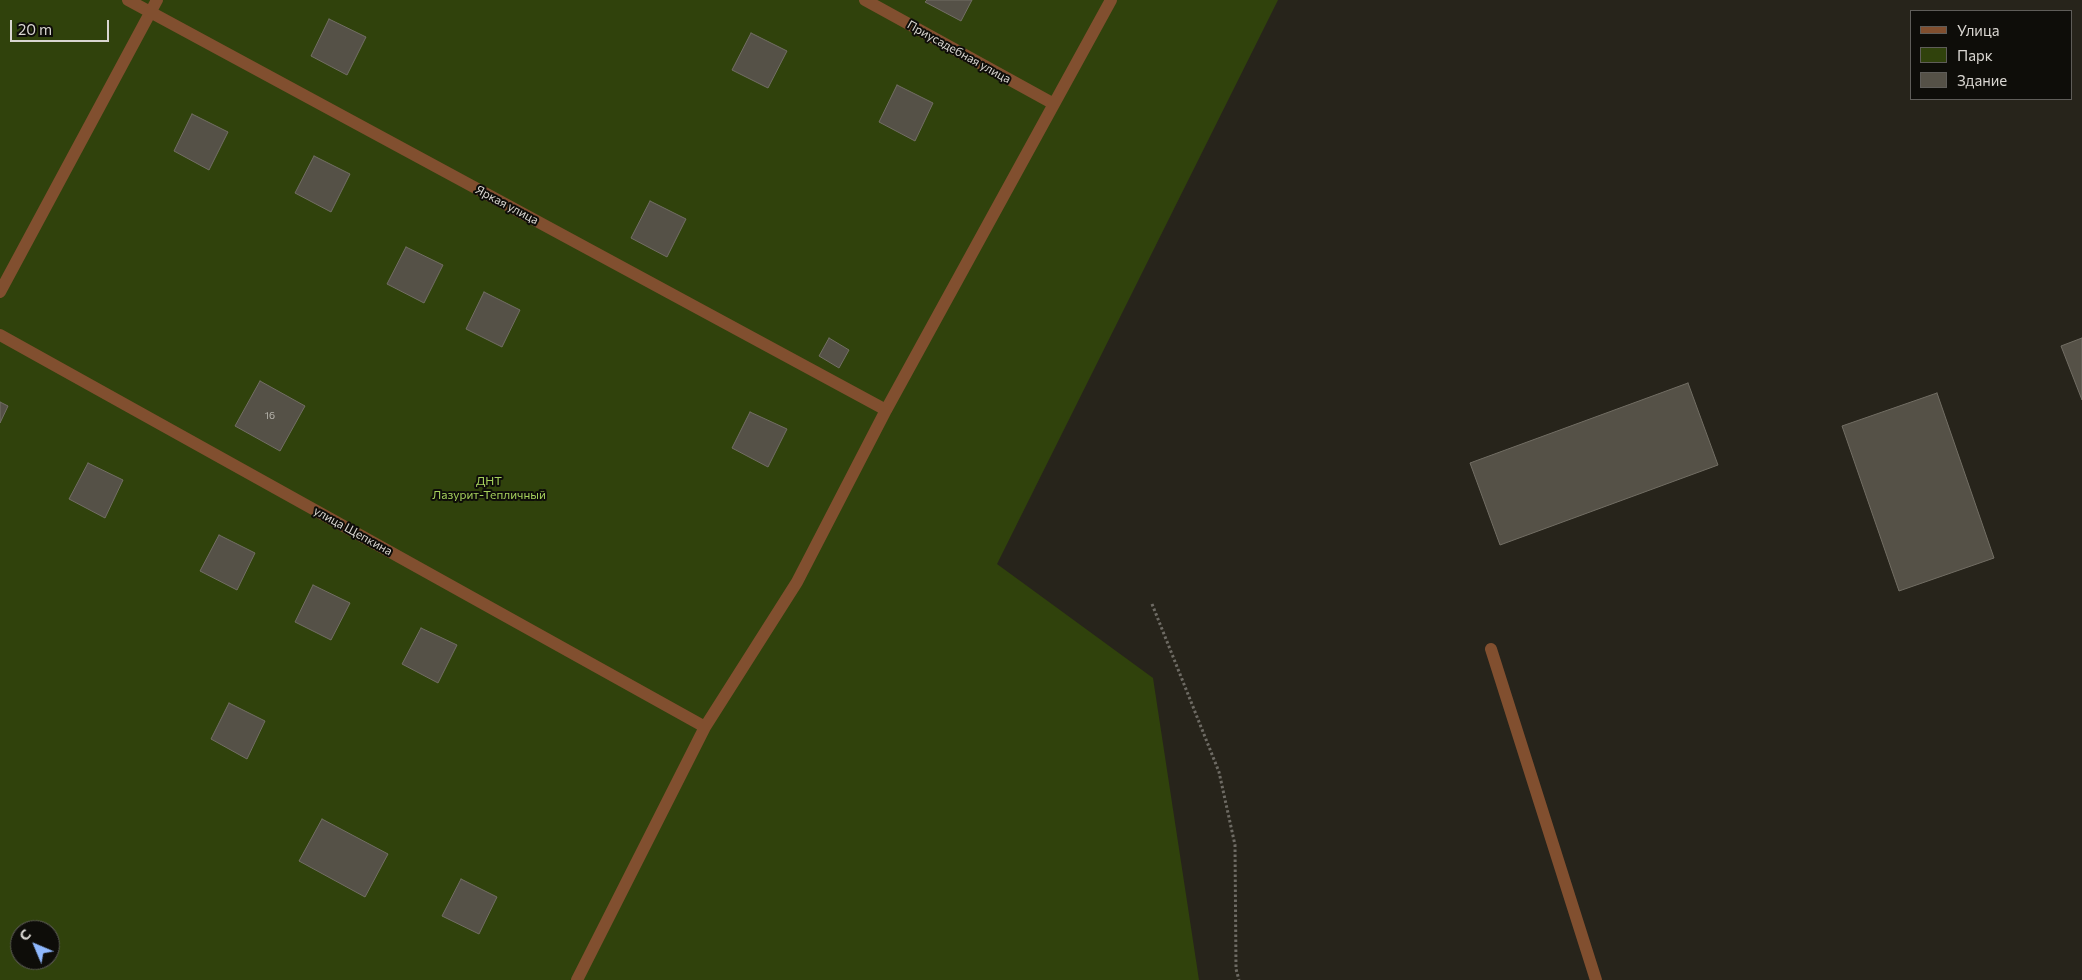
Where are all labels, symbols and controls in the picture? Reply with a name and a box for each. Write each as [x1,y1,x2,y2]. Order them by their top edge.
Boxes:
scale bar [12,10,111,42]
legend [1910,10,2072,100]
street label: Приусадебная улица [905,18,1013,86]
text: 20 m [18,20,52,38]
text: Улица [1957,21,1999,39]
text: Парк [1957,46,1993,64]
text: Здание [1957,71,2007,89]
street label: Яркая улица [473,182,541,228]
house number: 16 [265,410,275,422]
park label: ДНТ Лазурит-Тепличный [432,474,546,502]
street label: улица Щепкина [311,503,395,559]
north arrow [10,920,60,970]
text: С [15,925,34,944]

